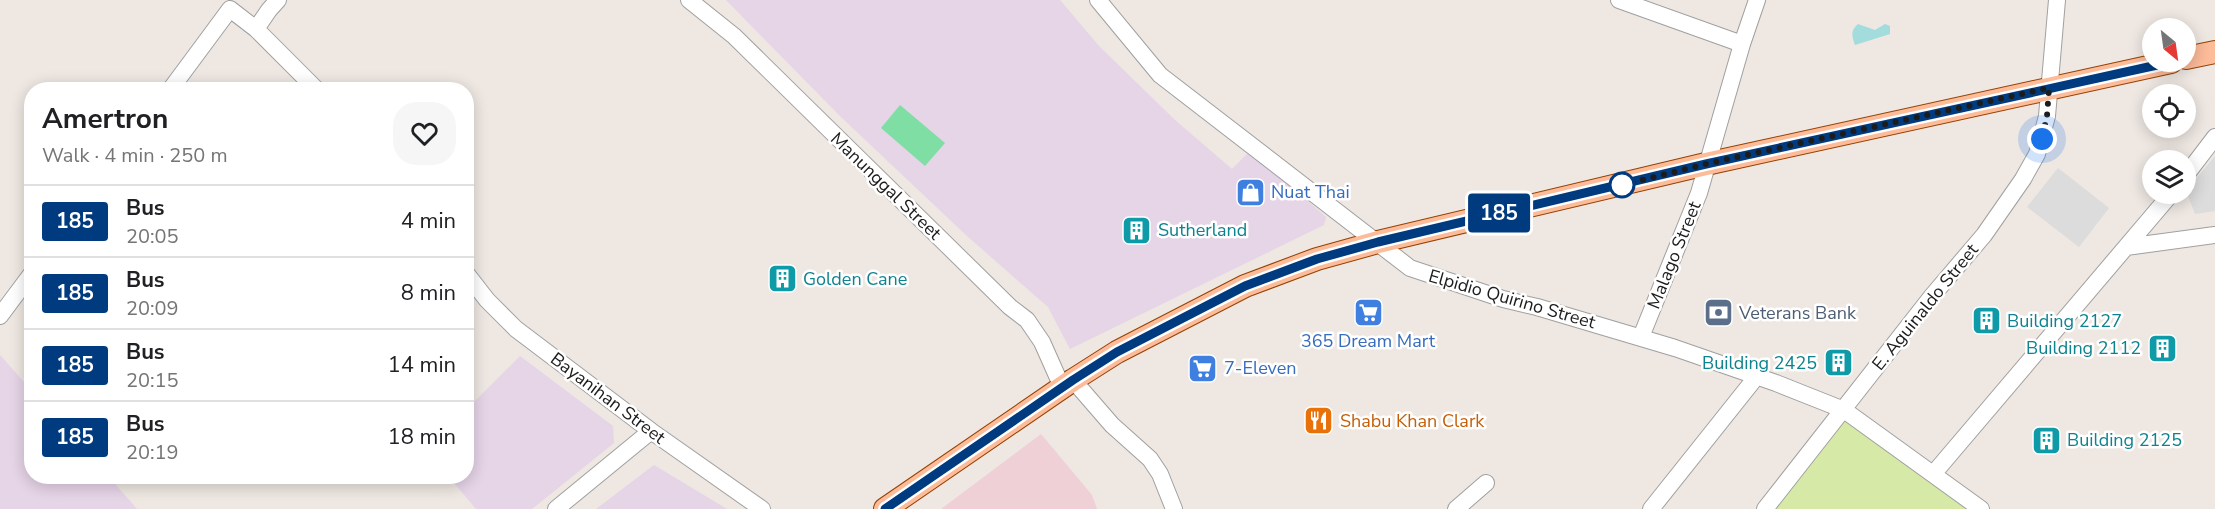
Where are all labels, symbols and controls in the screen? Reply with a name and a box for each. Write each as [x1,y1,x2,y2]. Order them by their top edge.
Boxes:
north arrow [2142,18,2196,72]
map controls [2142,18,2196,204]
button: locate [2142,84,2196,138]
text: Amertron [42,100,168,138]
button: heart [393,102,456,165]
your location [2027,124,2057,154]
street label: Manunggal Street [825,127,947,246]
text: Walk · 4 min · 250 m [42,142,228,169]
button: layers [2142,150,2196,204]
unlabelled marker [1609,172,1635,198]
shop icon: Nuat Thai [1234,176,1266,208]
place label: Nuat Thai [1271,180,1350,204]
text: Bus [126,193,165,223]
line badge: 185 [1464,194,1534,232]
street label: Malago Street [1642,197,1707,312]
text: 185 [1480,199,1518,227]
text: 4 min [401,206,456,236]
text: 185 [56,207,94,235]
building icon: Sutherland [1121,214,1153,246]
place label: Sutherland [1158,218,1247,242]
text: 20:05 [126,223,179,250]
street label: E. Aguinaldo Street [1866,238,1984,375]
building icon: Golden Cane [766,263,798,295]
street label: Elpidio Quirino Street [1426,264,1599,334]
text: Bus [126,265,165,295]
place label: Golden Cane [803,267,907,291]
text: 8 min [401,278,456,308]
text: 185 [56,279,94,307]
text: 20:09 [126,295,179,322]
supermarket icon: 365 Dream Mart [1352,296,1384,328]
bank icon: Veterans Bank [1702,297,1734,329]
place label: Veterans Bank [1738,301,1857,325]
building icon: Building 2127 [1970,305,2002,337]
place label: Building 2127 [2007,309,2122,333]
place label: 365 Dream Mart [1301,329,1436,353]
building icon: Building 2112 [2146,332,2178,364]
place label: Building 2112 [2026,336,2141,360]
text: Bus [126,337,165,367]
street label: Bayanihan Street [546,347,671,450]
building icon: Building 2425 [1822,347,1854,379]
text: 14 min [388,350,456,380]
text: 185 [56,351,94,379]
place label: Building 2425 [1702,351,1817,375]
supermarket icon: 7-Eleven [1187,352,1219,384]
place label: 7-Eleven [1224,356,1297,380]
text: 20:15 [126,367,179,394]
restaurant icon: Shabu Khan Clark [1303,405,1335,437]
text: Bus [126,409,165,439]
place label: Shabu Khan Clark [1340,409,1485,433]
text: 18 min [388,422,456,452]
text: 185 [56,423,94,451]
building icon: Building 2125 [2030,424,2062,456]
place label: Building 2125 [2067,428,2182,452]
text: 20:19 [126,439,179,466]

